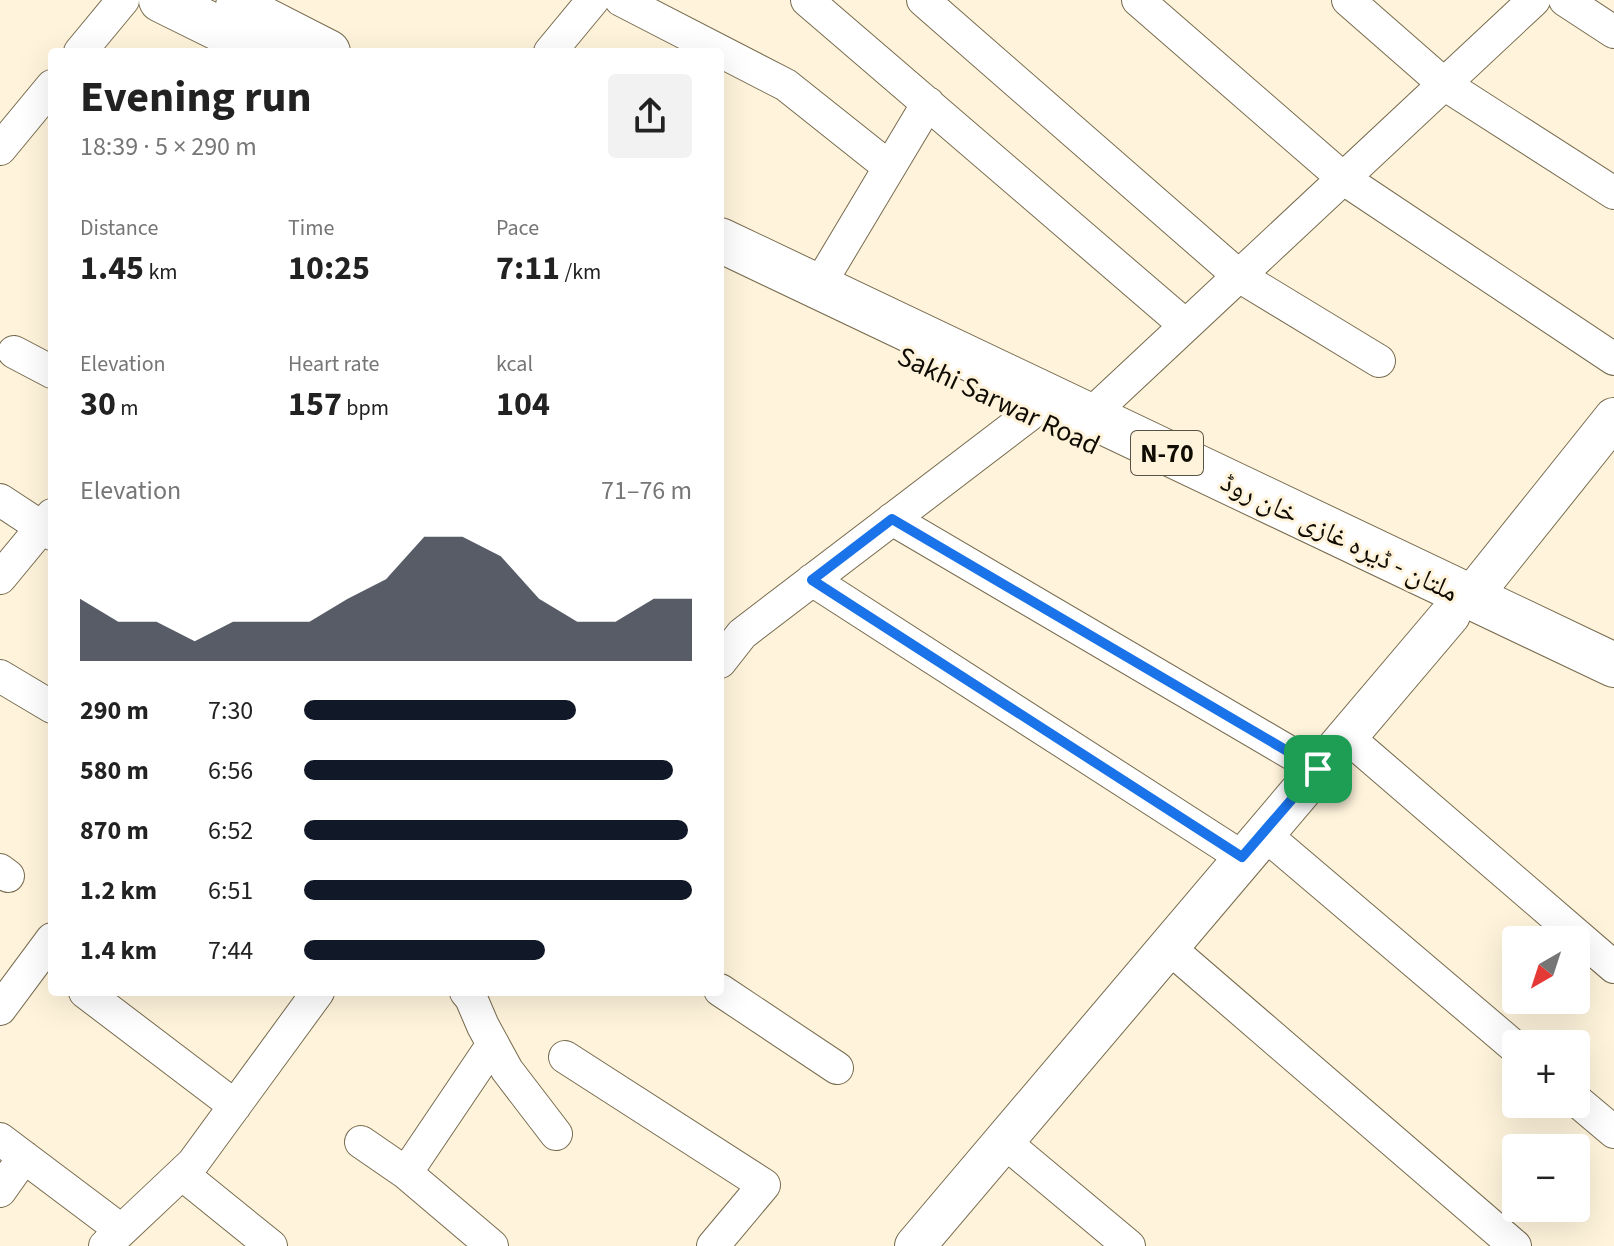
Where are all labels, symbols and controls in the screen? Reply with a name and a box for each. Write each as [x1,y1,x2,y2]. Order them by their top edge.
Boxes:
text: Evening run [80,66,312,129]
button: share [608,74,692,158]
text: 18:39 · 5 × 290 m [80,128,257,165]
text: Distance [80,212,158,244]
text: Time [288,212,334,244]
text: Pace [496,212,539,244]
text: 1.45 [80,244,144,293]
text: 10:25 [288,244,370,293]
text: 7:11 [496,244,560,293]
text: km [144,256,178,288]
text: /km [560,256,601,288]
street label: Sakhi Sarwar Road [891,336,1106,465]
text: Elevation [80,348,166,380]
text: Heart rate [288,348,379,380]
text: kcal [496,348,533,380]
text: 30 [80,380,116,429]
text: 157 [288,380,342,429]
text: 104 [496,380,550,429]
text: m [116,392,139,424]
text: bpm [342,392,389,424]
road number: N-70 [1131,431,1203,475]
street label: ملتان - ڈیرہ غازی خان روڈ [1214,462,1465,612]
text: Elevation [80,472,181,509]
text: 71–76 m [601,472,692,509]
text: 290 m [80,692,149,729]
text: 7:30 [208,692,253,729]
pin [1284,735,1352,803]
icon: arrive [1296,747,1340,791]
text: 580 m [80,752,149,789]
text: 6:56 [208,752,253,789]
text: 870 m [80,812,149,849]
text: 6:52 [208,812,253,849]
text: 1.2 km [80,872,157,909]
text: 6:51 [208,872,253,909]
north arrow [1502,926,1590,1014]
map controls [1502,926,1590,1222]
text: 1.4 km [80,932,157,969]
text: 7:44 [208,932,253,969]
button: + [1502,1030,1590,1118]
button: − [1502,1134,1590,1222]

